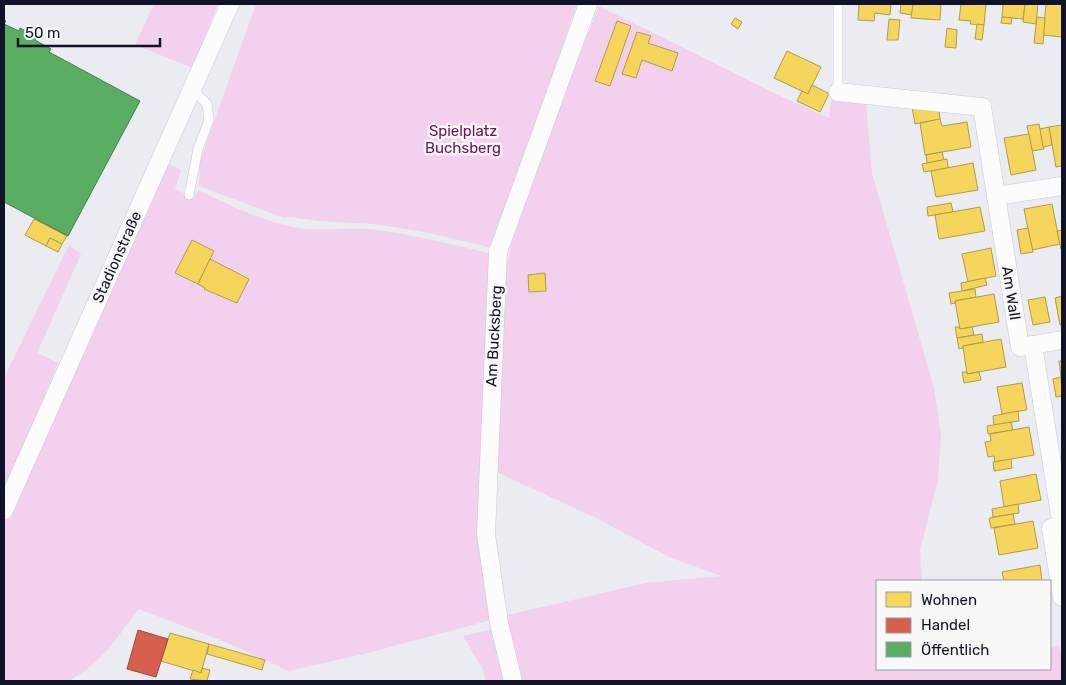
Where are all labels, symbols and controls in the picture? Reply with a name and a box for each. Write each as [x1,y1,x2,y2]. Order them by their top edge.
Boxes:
scale bar [18,15,160,47]
text: 50 m [25,24,60,42]
park label: Spielplatz Buchsberg [425,122,501,157]
street label: Stadionstraße [89,208,145,306]
street label: Am Wall [998,265,1024,321]
street label: Am Bucksberg [482,285,506,387]
legend [876,580,1051,670]
text: Wohnen [921,591,977,609]
text: Handel [921,616,970,634]
text: Öffentlich [921,641,989,659]

